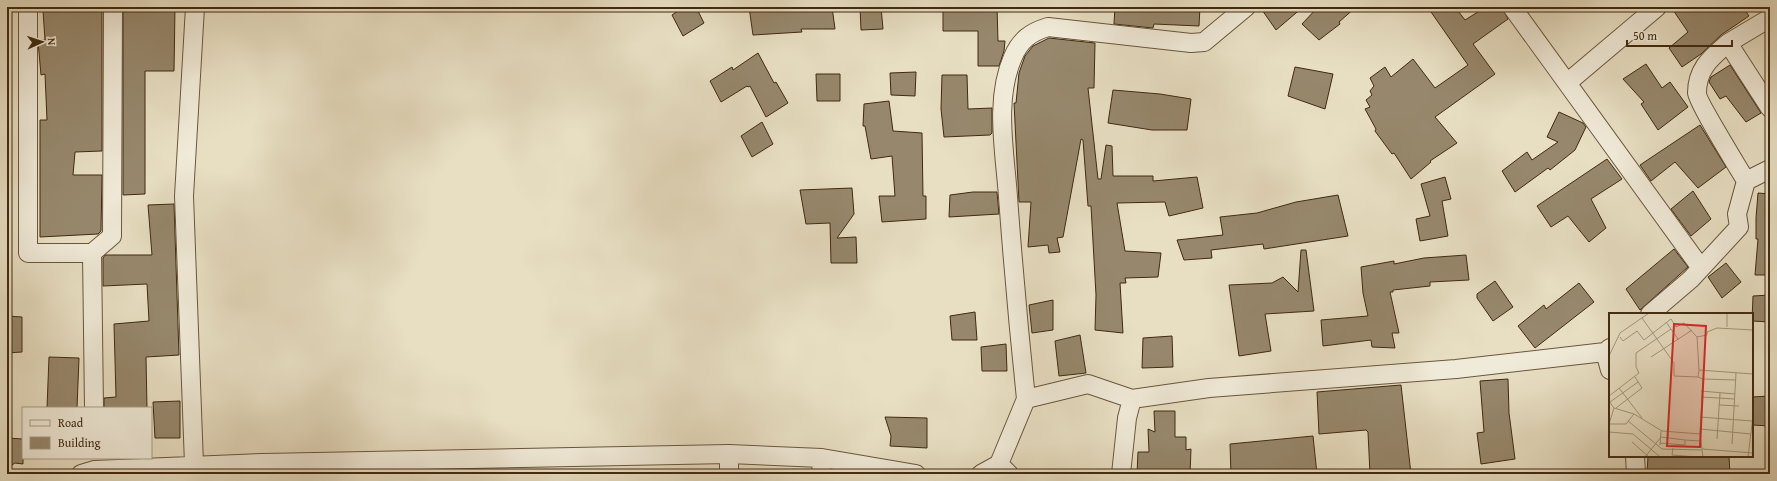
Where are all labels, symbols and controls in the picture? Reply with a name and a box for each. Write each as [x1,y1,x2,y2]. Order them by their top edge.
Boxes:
north arrow [22,22,62,62]
scale bar [1627,22,1732,48]
text: 50 m [1633,27,1657,44]
text: N [44,37,60,46]
inset map [1609,313,1753,457]
legend [22,407,152,459]
text: Road [58,414,84,431]
text: Building [58,434,101,451]

